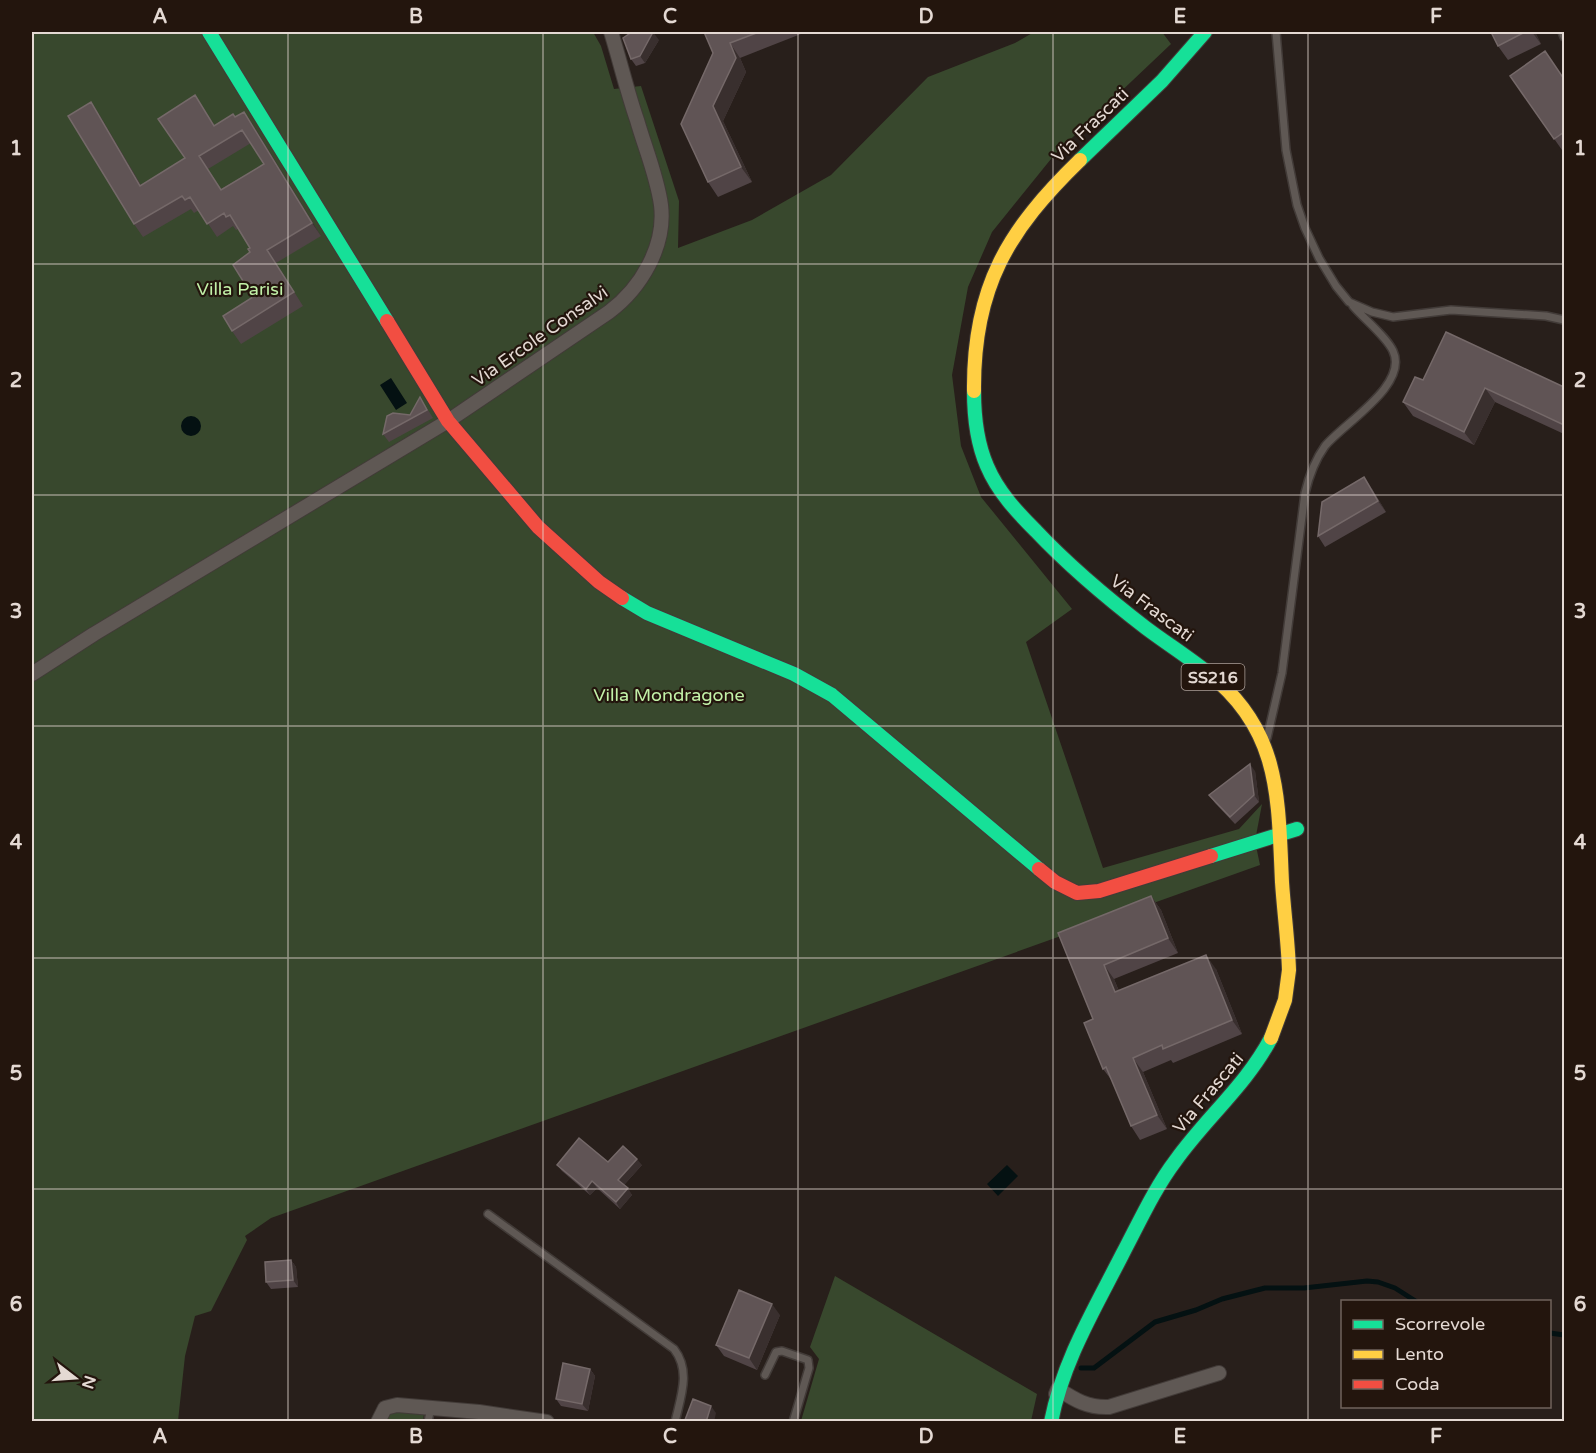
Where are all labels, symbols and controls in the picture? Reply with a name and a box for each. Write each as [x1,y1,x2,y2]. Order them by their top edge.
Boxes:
text: A [153,5,168,29]
text: B [409,5,423,29]
text: C [663,5,677,29]
text: D [918,5,934,29]
text: E [1174,5,1187,29]
text: F [1430,5,1442,29]
street label: Via Frascati [1047,83,1133,167]
text: 1 [10,137,22,161]
text: 1 [1574,137,1586,161]
park label: Villa Parisi [197,278,283,300]
street label: Via Ercole Consalvi [468,281,612,391]
text: 2 [10,369,22,393]
text: 2 [1574,369,1586,393]
street label: Via Frascati [1106,570,1198,646]
text: 3 [10,600,22,624]
text: 3 [1574,600,1586,624]
road number: SS216 [1182,664,1244,690]
park label: Villa Mondragone [593,684,745,706]
text: 4 [10,831,23,855]
text: 4 [1574,831,1587,855]
street label: Via Frascati [1168,1048,1248,1138]
text: 5 [10,1062,22,1086]
text: 5 [1574,1062,1586,1086]
text: 6 [10,1293,22,1317]
text: 6 [1574,1293,1586,1317]
legend [1341,1300,1551,1408]
text: Scorrevole [1395,1313,1485,1335]
text: Lento [1395,1343,1444,1365]
north arrow [45,1348,105,1408]
text: N [77,1373,100,1391]
text: Coda [1395,1373,1440,1395]
text: A [153,1425,168,1449]
text: B [409,1425,423,1449]
text: C [663,1425,677,1449]
text: D [918,1425,934,1449]
text: E [1174,1425,1187,1449]
text: F [1430,1425,1442,1449]

